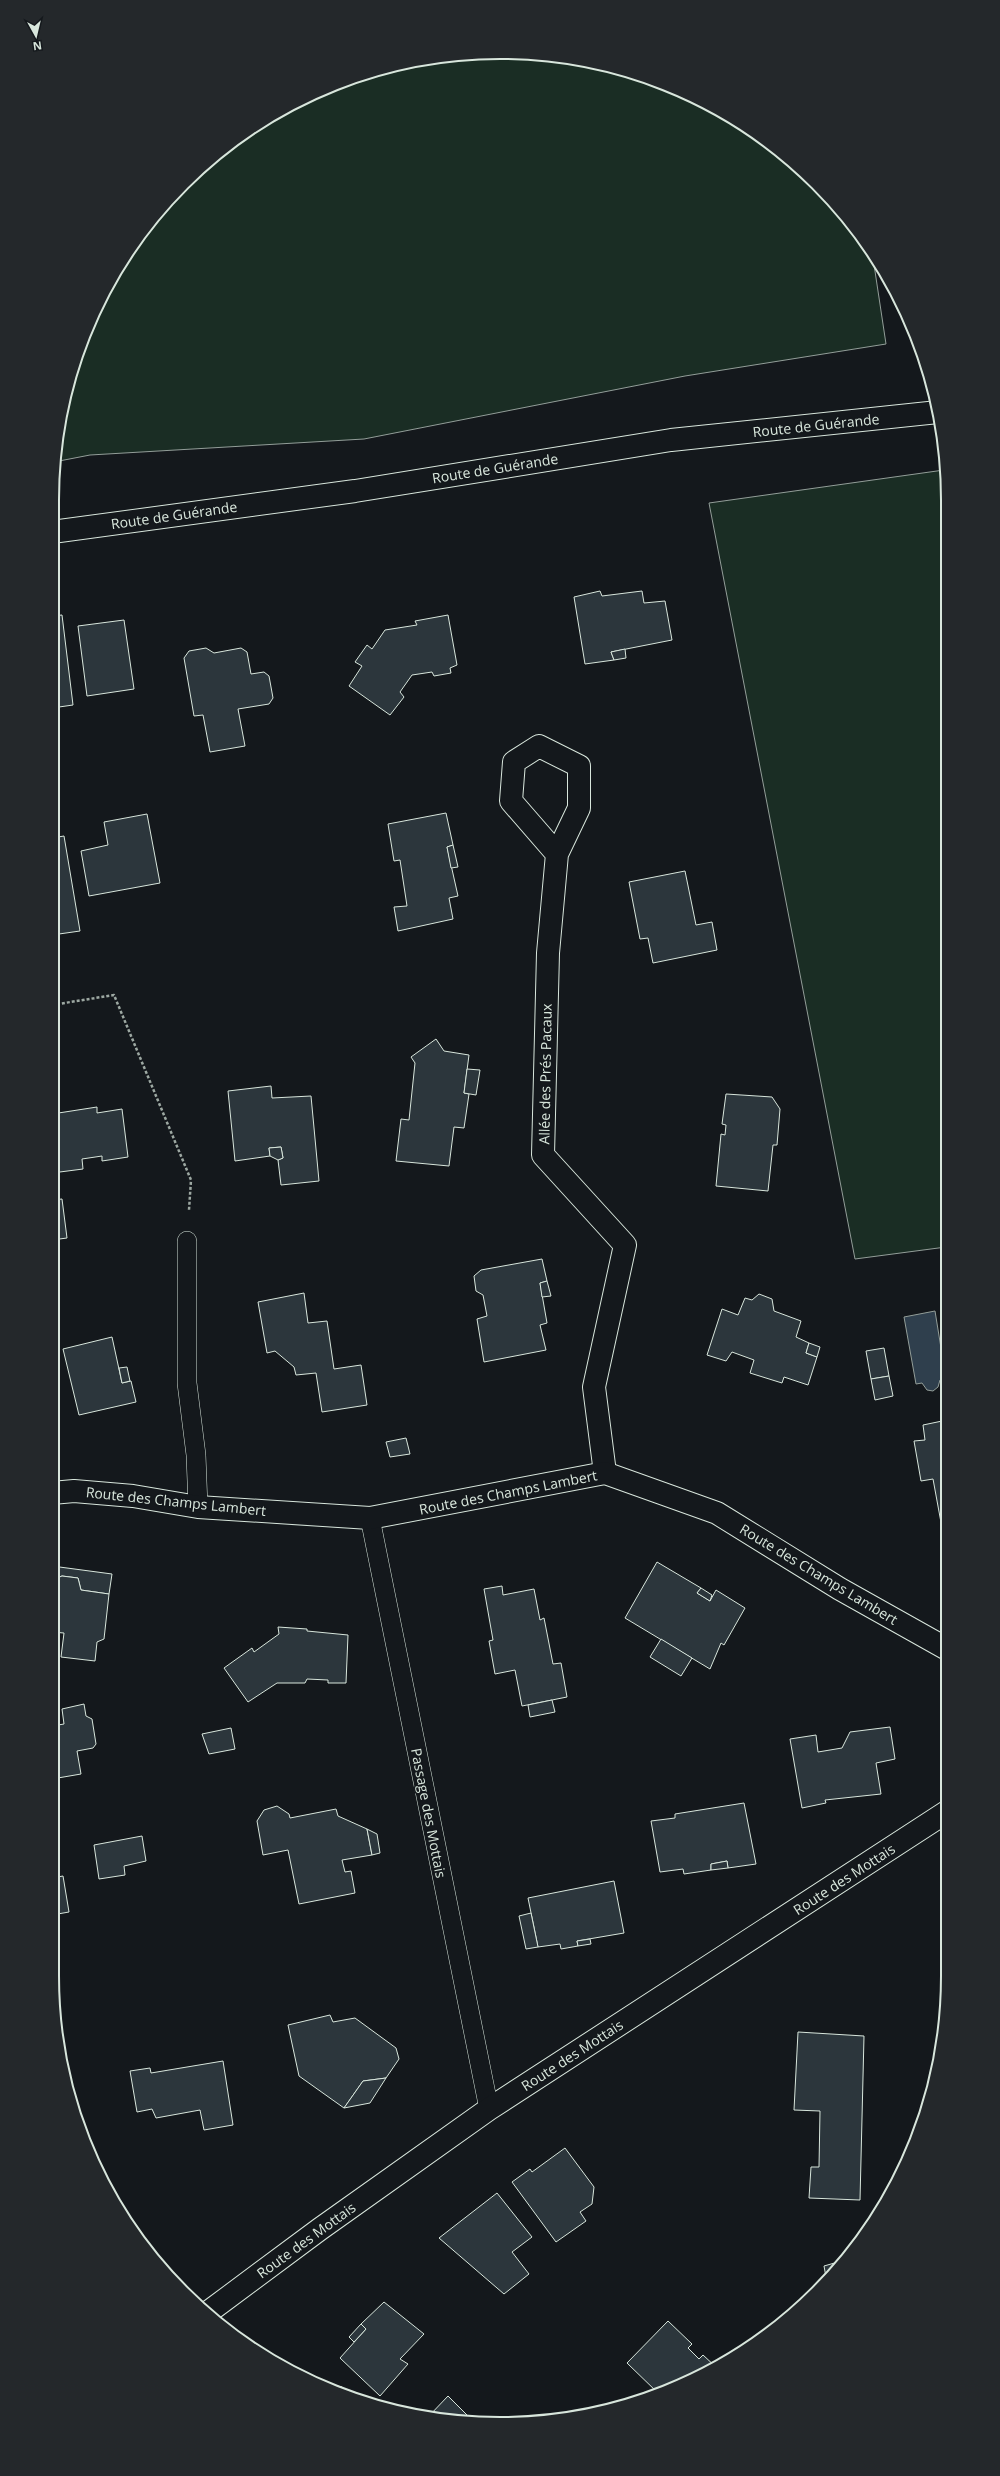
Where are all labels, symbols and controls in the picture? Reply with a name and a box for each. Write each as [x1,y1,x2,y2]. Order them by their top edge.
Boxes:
north arrow [16,16,56,56]
text: N [32,38,43,54]
street label: Route de Guérande [752,409,880,441]
street label: Route de Guérande [431,449,560,487]
street label: Route de Guérande [110,497,239,533]
street label: Allée des Prés Pacaux [534,1003,556,1145]
street label: Route des Champs Lambert [417,1465,599,1519]
street label: Route des Champs Lambert [85,1482,267,1520]
street label: Route des Champs Lambert [737,1519,902,1629]
street label: Passage des Mottais [407,1746,451,1880]
street label: Route des Mottais [789,1839,899,1919]
street label: Route des Mottais [517,2015,627,2095]
street label: Route des Mottais [253,2197,360,2282]

